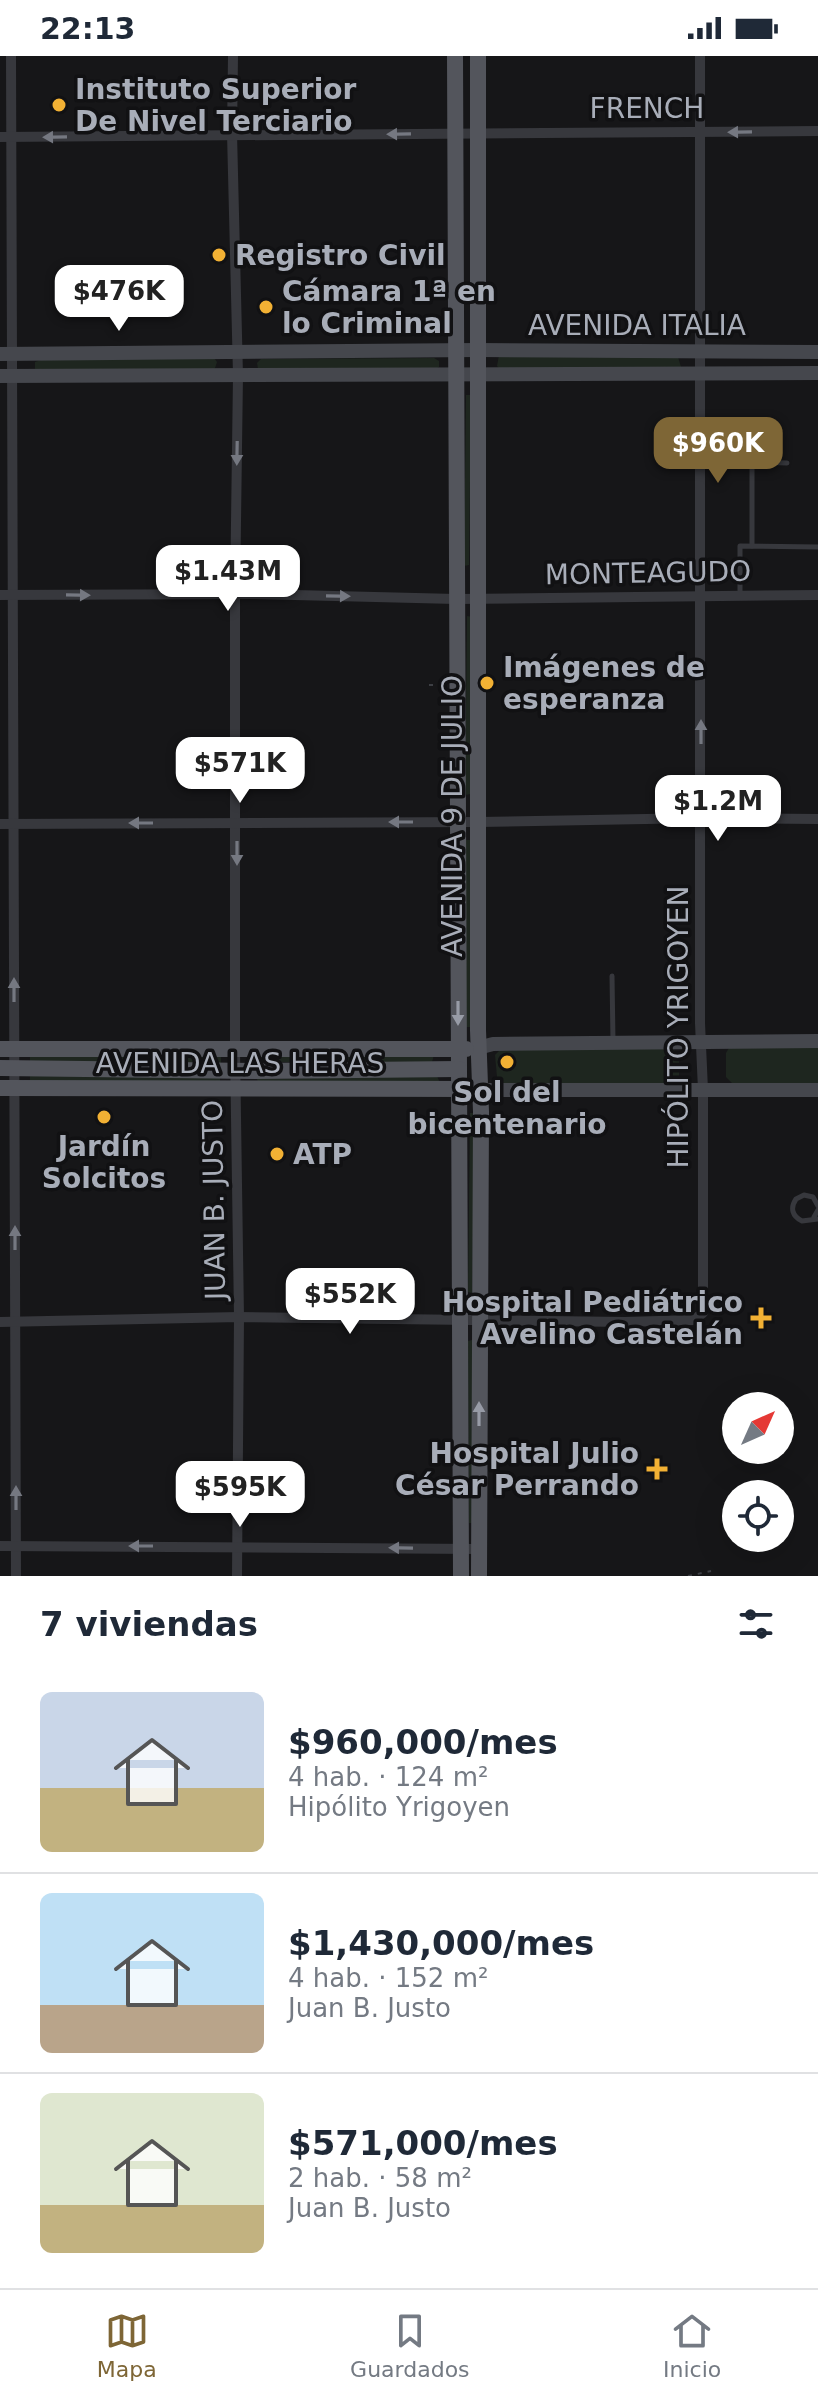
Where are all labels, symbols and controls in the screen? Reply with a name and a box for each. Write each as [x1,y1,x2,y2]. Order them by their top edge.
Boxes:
text: 22:13 [40,11,136,46]
place label: Instituto Superior De Nivel Terciario [75,73,356,138]
street label: FRENCH [590,92,704,125]
marker: Instituto Superior De Nivel Terciario [50,96,68,114]
one-way arrow [727,125,752,138]
one-way arrow [386,128,411,140]
one-way arrow [42,130,67,143]
place label: Registro Civil [235,239,446,272]
marker: Registro Civil [210,246,228,264]
pin: $476K [63,265,175,333]
place label: Cámara 1ª en lo Criminal [282,275,496,340]
text: $476K [73,276,165,306]
marker: Cámara 1ª en lo Criminal [257,298,275,316]
street label: AVENIDA ITALIA [528,309,746,342]
pin: $960K [662,417,774,485]
text: $960K [672,428,764,458]
one-way arrow [231,441,243,466]
pin: $1.43M [163,545,293,613]
street label: MONTEAGUDO [545,555,751,591]
text: $1.43M [174,556,282,586]
one-way arrow [66,589,91,601]
one-way arrow [326,590,351,602]
place label: Imágenes de esperanza [503,651,705,716]
marker: Imágenes de esperanza [478,674,496,692]
street label: AVENIDA 9 DE JULIO [436,675,469,957]
one-way arrow [695,719,707,744]
pin: $571K [184,737,296,805]
text: $571K [194,748,286,778]
pin: $1.2M [662,775,774,843]
text: $1.2M [673,786,763,816]
one-way arrow [388,816,413,828]
one-way arrow [128,817,153,829]
one-way arrow [231,841,243,866]
street label: HIPÓLITO YRIGOYEN [661,886,695,1168]
one-way arrow [8,977,20,1002]
one-way arrow [452,1001,465,1026]
street label: AVENIDA LAS HERAS [96,1047,384,1080]
marker: Sol del bicentenario [498,1053,516,1071]
place label: Sol del bicentenario [407,1076,607,1141]
street label: JUAN B. JUSTO [196,1100,232,1302]
marker: Jardín Solcitos [95,1108,113,1126]
place label: Jardín Solcitos [42,1130,166,1195]
place label: ATP [293,1138,352,1171]
marker: ATP [268,1145,286,1163]
one-way arrow [9,1225,21,1250]
pin: $552K [294,1268,406,1336]
text: $552K [304,1279,396,1309]
place label: Hospital Pediátrico Avelino Castelán [442,1286,743,1351]
marker: Hospital Pediátrico Avelino Castelán [750,1307,772,1329]
north arrow [722,1392,794,1464]
map controls [722,1392,794,1552]
one-way arrow [473,1401,485,1426]
place label: Hospital Julio César Perrando [395,1437,639,1502]
marker: Hospital Julio César Perrando [646,1458,668,1480]
pin: $595K [184,1461,296,1529]
text: $595K [194,1472,286,1502]
button: locate [722,1480,794,1552]
one-way arrow [10,1485,22,1510]
one-way arrow [128,1540,153,1552]
one-way arrow [388,1541,413,1554]
icon: filters [734,1602,778,1646]
text: 7 viviendas [40,1604,258,1644]
text: $960,000/mes [288,1722,558,1762]
icon: home [104,1724,200,1820]
text: 4 hab. · 124 m² [288,1762,488,1792]
text: Hipólito Yrigoyen [288,1792,510,1822]
text: $1,430,000/mes [288,1923,594,1963]
icon: home [104,1925,200,2021]
text: 4 hab. · 152 m² [288,1963,488,1993]
text: Juan B. Justo [288,1993,451,2023]
text: $571,000/mes [288,2123,558,2163]
icon: home [104,2125,200,2221]
text: 2 hab. · 58 m² [288,2163,472,2193]
text: Juan B. Justo [288,2193,451,2223]
tab: Mapa [97,2309,157,2382]
tab: Guardados [350,2309,470,2382]
tab: Inicio [663,2309,721,2382]

